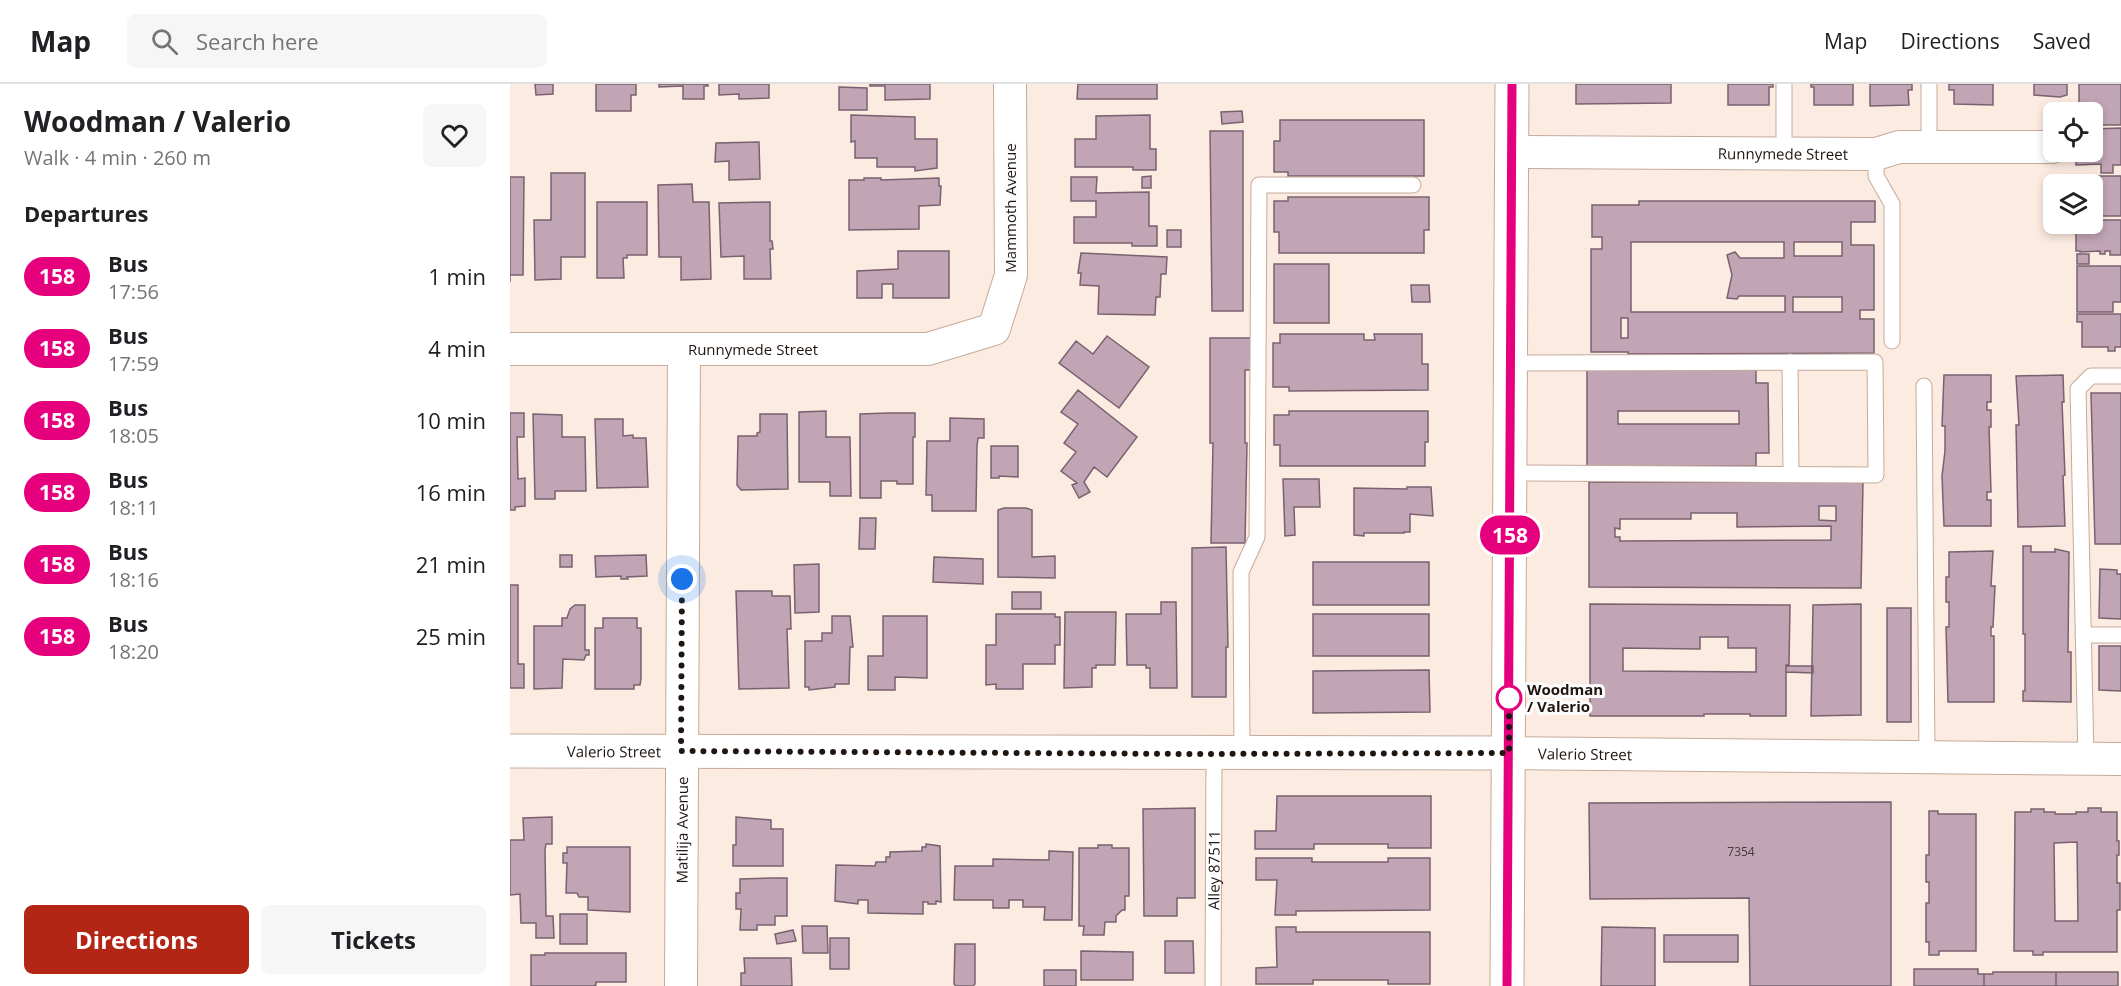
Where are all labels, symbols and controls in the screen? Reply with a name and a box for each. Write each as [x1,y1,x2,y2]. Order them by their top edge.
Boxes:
search box [127,14,547,68]
text: Map [30,22,91,60]
icon: search [148,25,181,58]
text: Search here [196,26,319,56]
text: Map [1824,27,1867,55]
text: Directions [1900,27,2000,55]
text: Saved [2033,27,2091,55]
text: Woodman / Valerio [24,102,291,140]
map controls [2043,102,2103,234]
button: locate [2043,102,2103,162]
button: heart [423,104,486,167]
street label: Mammoth Avenue [1000,143,1020,273]
street label: Runnymede Street [1718,143,1848,164]
text: Walk · 4 min · 260 m [24,144,211,171]
button: layers [2043,174,2103,234]
text: Departures [24,198,148,228]
text: Bus [108,248,148,278]
text: 1 min [428,261,486,291]
text: 158 [39,262,75,290]
text: 17:56 [108,278,159,305]
text: Bus [108,320,148,350]
text: 4 min [428,333,486,363]
text: 158 [39,334,75,362]
street label: Runnymede Street [688,339,818,359]
text: 17:59 [108,350,159,377]
text: Bus [108,392,148,422]
text: 10 min [416,405,486,435]
text: 158 [39,406,75,434]
text: 18:05 [108,422,159,449]
text: Bus [108,464,148,494]
text: 16 min [416,477,486,507]
text: 158 [39,478,75,506]
text: 18:11 [108,494,159,521]
line badge: 158 [1476,516,1544,554]
text: 158 [1492,521,1528,549]
text: Bus [108,536,148,566]
text: 21 min [416,549,486,579]
text: 158 [39,550,75,578]
your location [667,564,697,594]
text: 18:16 [108,566,159,593]
text: Bus [108,608,148,638]
text: 25 min [416,621,486,651]
text: 158 [39,622,75,650]
text: 18:20 [108,638,159,665]
place label: Woodman / Valerio [1527,679,1603,716]
marker: Woodman / Valerio [1496,685,1522,711]
street label: Valerio Street [567,741,661,761]
street label: Valerio Street [1538,743,1632,764]
street label: Matilija Avenue [671,776,692,884]
street label: Alley 87511 [1203,830,1224,910]
house number: 7354 [1727,843,1755,860]
button: Directions [24,905,249,974]
button: Tickets [261,905,486,974]

